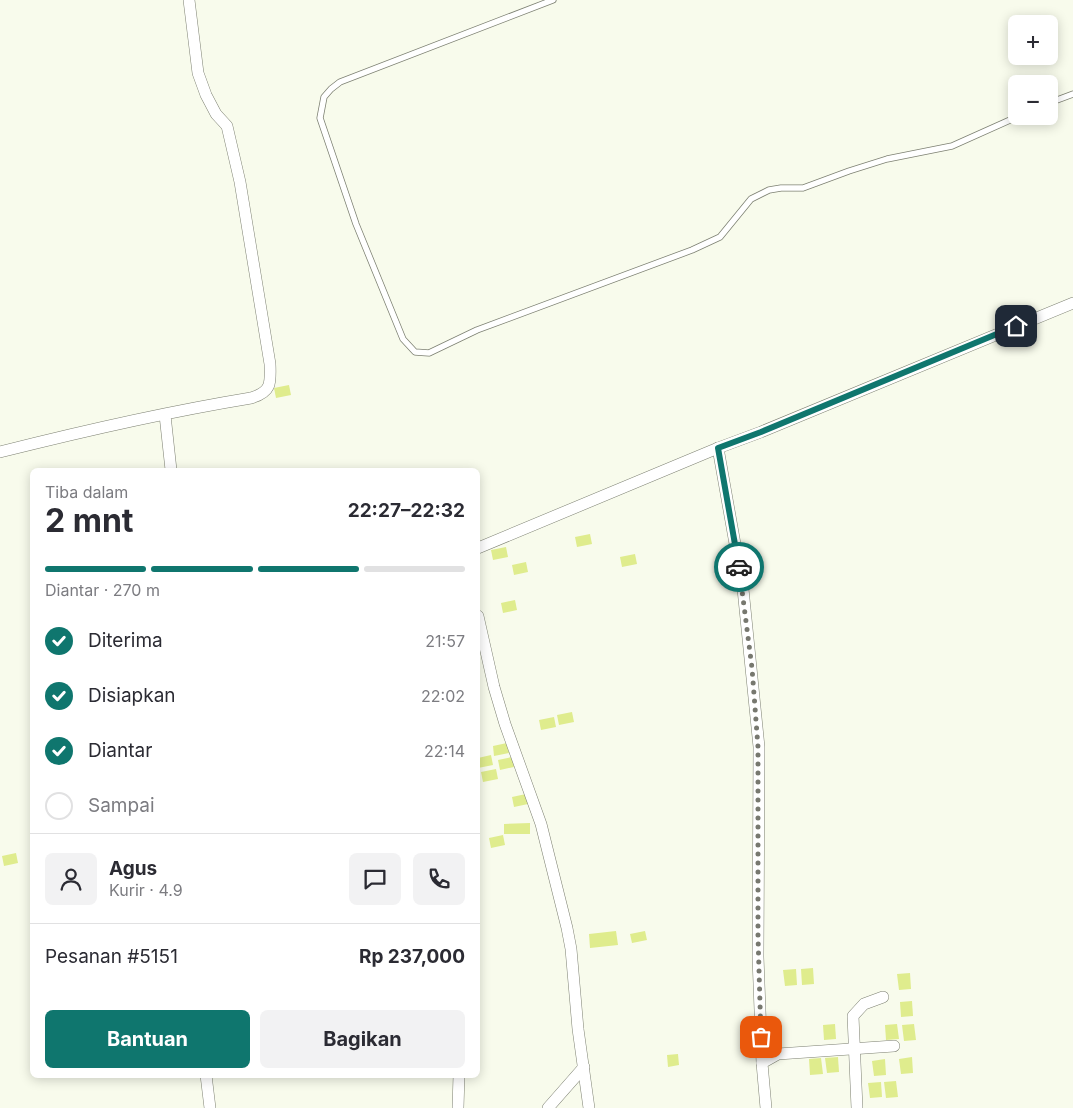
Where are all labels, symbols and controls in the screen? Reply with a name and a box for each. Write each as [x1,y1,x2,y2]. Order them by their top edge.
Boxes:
map controls [1008,15,1058,125]
button: + [1008,15,1058,65]
button: − [1008,75,1058,125]
pin [995,305,1037,347]
icon: home [1002,312,1030,340]
text: Tiba dalam [45,482,128,502]
text: 22:27–22:32 [348,499,465,522]
text: 2 mnt [45,501,134,540]
courier [714,542,764,592]
icon: car [725,553,753,581]
text: Diantar · 270 m [45,580,160,600]
icon: check [45,627,73,655]
text: Diterima [88,629,163,652]
text: 21:57 [425,631,465,651]
icon: check [45,682,73,710]
text: Disiapkan [88,684,176,707]
text: 22:02 [421,686,465,706]
icon: check [45,737,73,765]
text: Diantar [88,739,152,762]
text: 22:14 [424,741,465,761]
text: Sampai [88,794,155,817]
button: person [45,853,97,905]
button: chat [349,853,401,905]
button: phone [413,853,465,905]
text: Agus [109,857,157,880]
text: Kurir · 4.9 [109,880,183,900]
text: Pesanan #5151 [45,945,178,968]
text: Rp 237,000 [359,945,465,968]
button: Bantuan [45,1010,250,1068]
button: Bagikan [260,1010,465,1068]
pin [740,1016,782,1058]
icon: bag [747,1023,775,1051]

